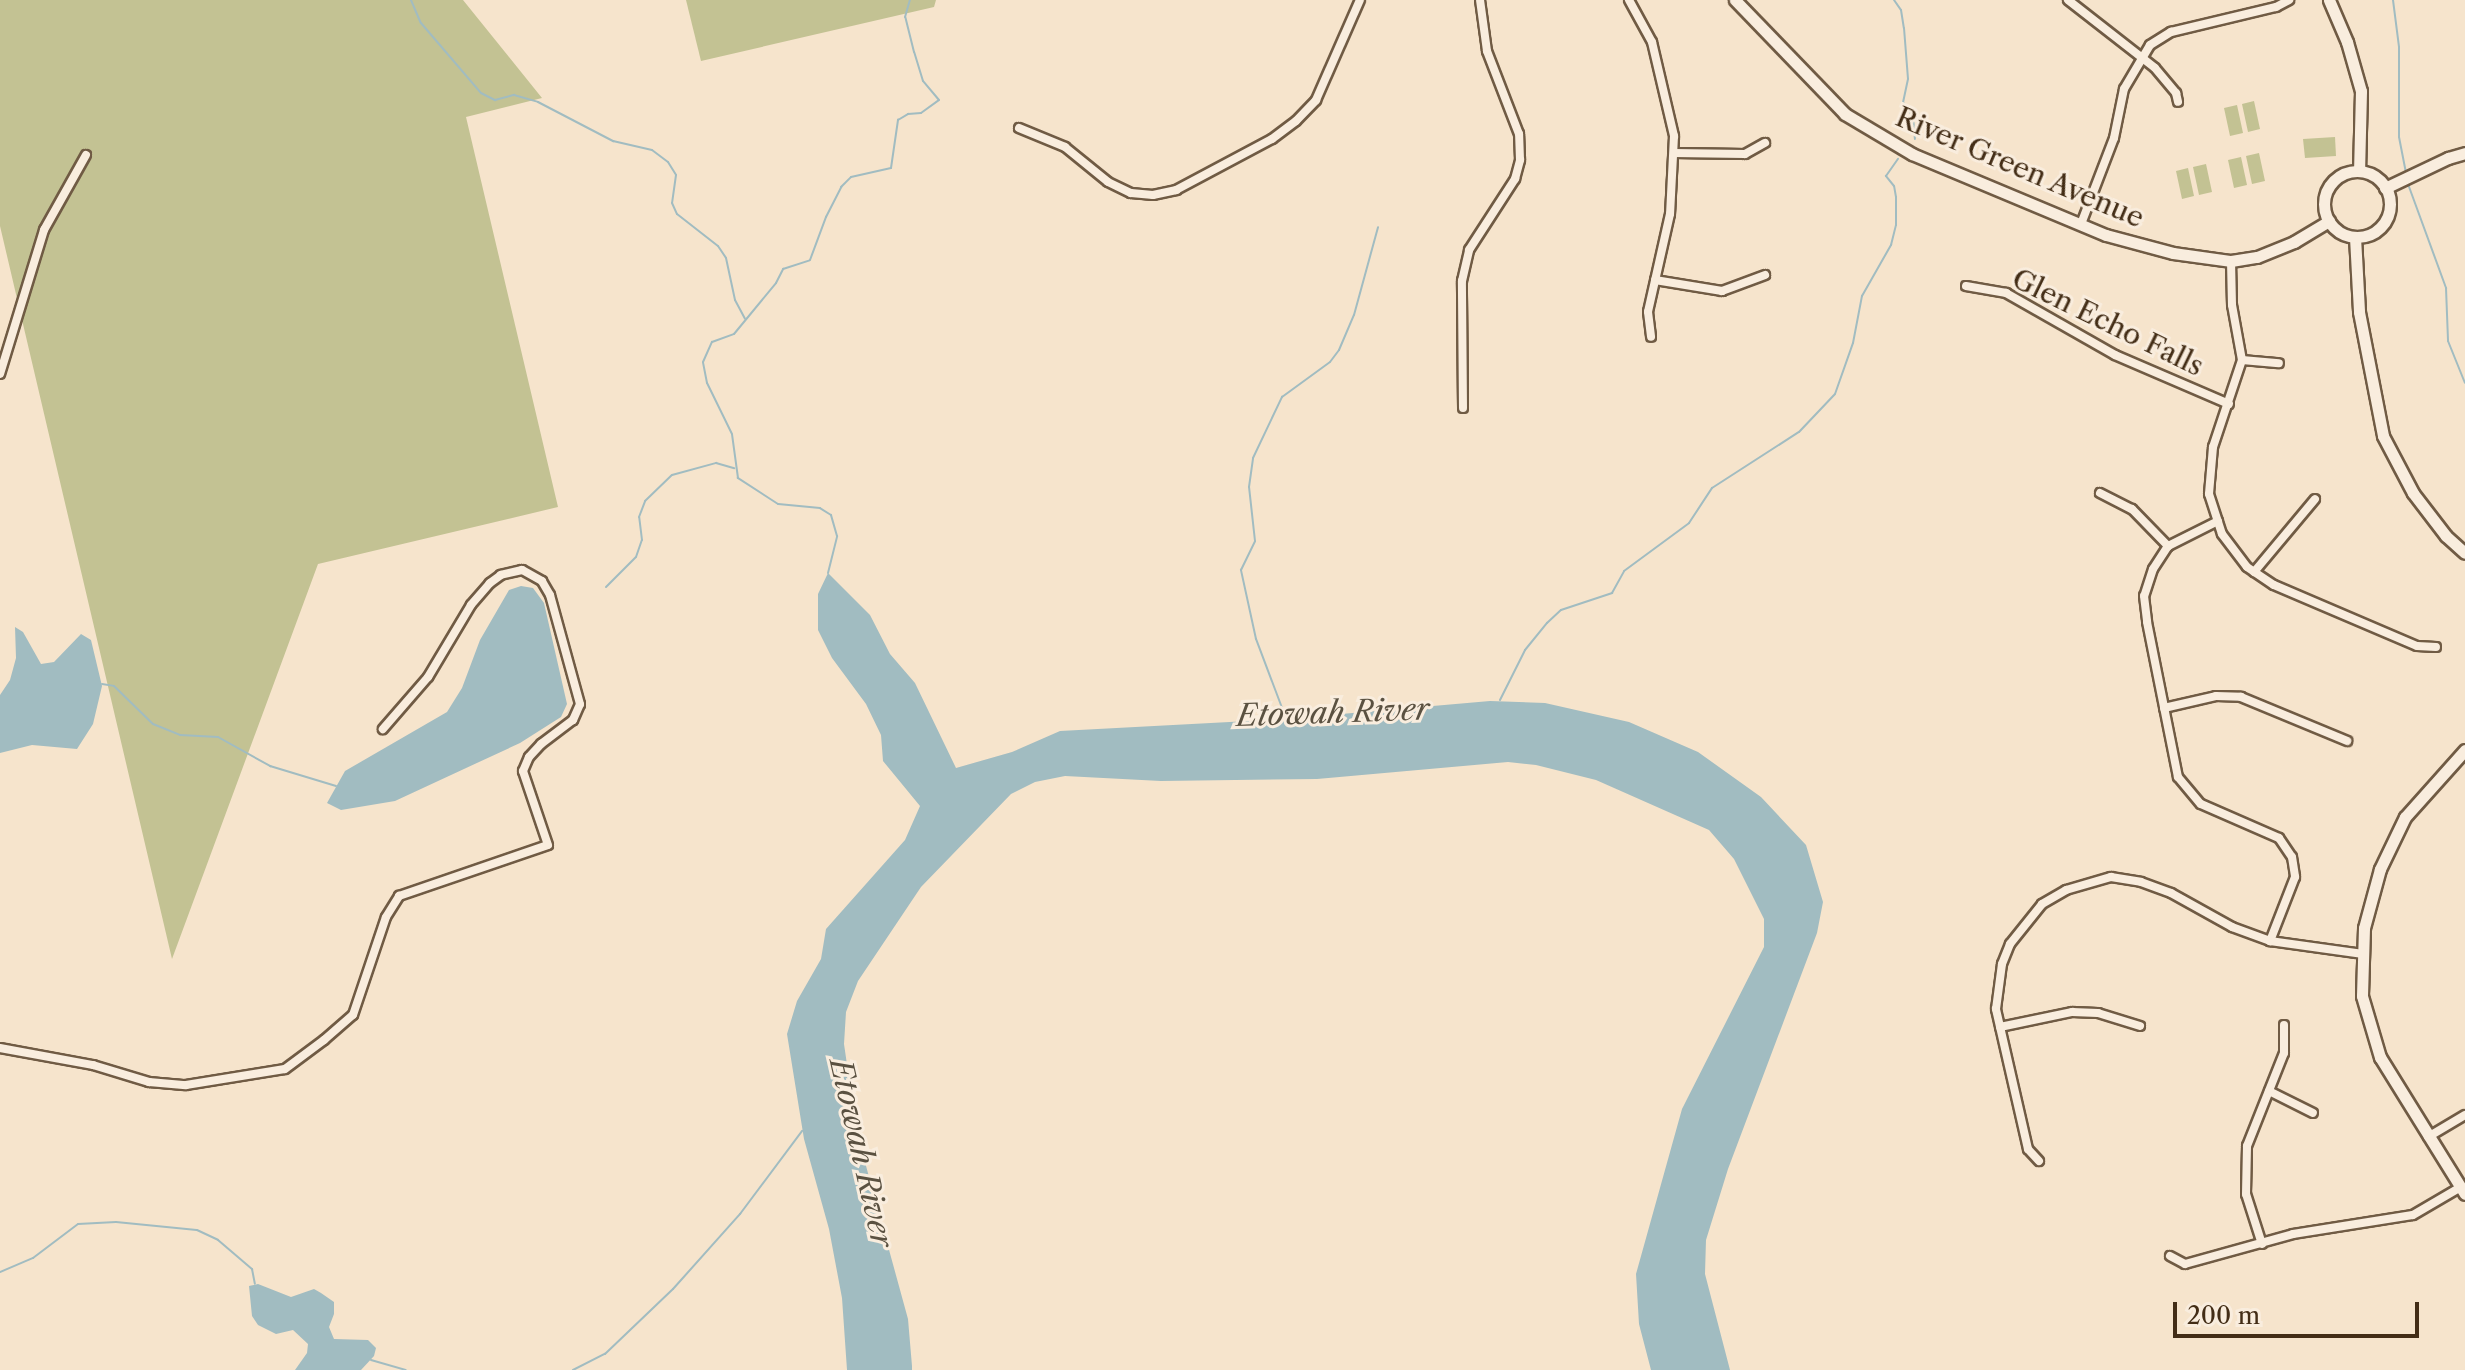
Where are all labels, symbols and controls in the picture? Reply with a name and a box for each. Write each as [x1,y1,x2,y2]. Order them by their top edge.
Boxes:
street label: River Green Avenue [1890,99,2150,235]
street label: Glen Echo Falls [2007,261,2209,383]
water label: Etowah River [1236,692,1430,734]
water label: Etowah River [822,1055,900,1251]
scale bar [2177,1286,2423,1336]
text: 200 m [2187,1301,2260,1330]

